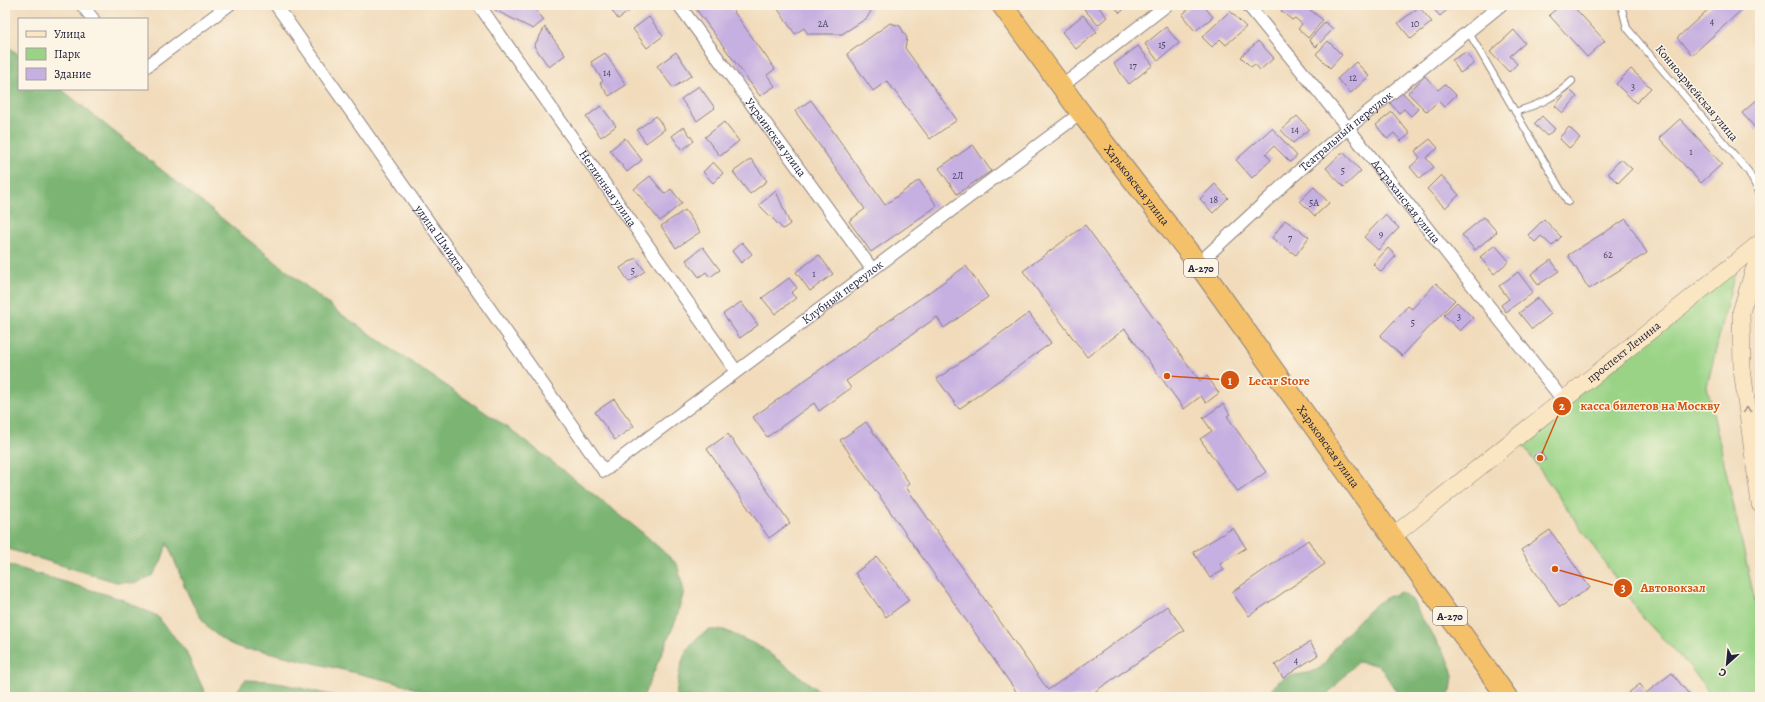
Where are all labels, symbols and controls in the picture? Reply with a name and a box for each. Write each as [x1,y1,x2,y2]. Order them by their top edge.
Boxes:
house number: 4 [1710,15,1715,28]
house number: 2А [818,17,828,30]
house number: 10 [1411,17,1419,30]
legend [18,18,148,90]
text: Улица [54,26,86,42]
house number: 15 [1158,38,1166,51]
street label: Конноармейская улица [1652,41,1742,145]
text: Парк [54,46,80,62]
house number: 17 [1129,59,1138,72]
text: Здание [54,66,91,82]
house number: 14 [603,66,611,79]
house number: 12 [1349,71,1357,84]
house number: 3 [1631,80,1635,93]
street label: Театральный переулок [1296,87,1396,175]
street label: Украинская улица [742,95,810,181]
house number: 14 [1291,123,1299,136]
street label: Харьковская улица [1100,141,1174,229]
house number: 1 [1689,145,1693,158]
street label: Неглинная улица [575,147,641,230]
street label: Астраханская улица [1367,155,1444,247]
house number: 5 [1341,164,1345,177]
house number: 2Л [952,169,964,182]
house number: 18 [1210,193,1218,206]
house number: 5А [1309,196,1319,209]
street label: улица Шмидта [411,201,469,275]
house number: 9 [1379,227,1384,240]
house number: 7 [1288,231,1293,244]
house number: 62 [1603,248,1613,261]
street label: Клубный переулок [799,256,886,328]
road number: А-270 [1184,259,1218,277]
house number: 5 [631,264,635,277]
house number: 1 [812,267,816,280]
house number: 3 [1457,310,1461,323]
house number: 5 [1411,316,1415,329]
street label: проспект Ленина [1583,317,1664,386]
callout: Lecar Store [1220,368,1318,393]
text: Lecar Store [1248,372,1310,389]
text: 1 [1228,373,1233,389]
callout: касса билетов на Москву [1552,393,1728,418]
text: касса билетов на Москву [1580,397,1720,414]
text: 2 [1559,398,1565,414]
street label: Харьковская улица [1293,402,1364,491]
one-way arrow [1743,407,1752,413]
callout: Автовокзал [1613,575,1714,600]
text: Автовокзал [1639,579,1706,596]
text: 3 [1620,580,1626,596]
road number: А-270 [1433,607,1467,625]
north arrow [1707,644,1747,684]
house number: 4 [1294,654,1299,667]
text: С [1716,664,1729,681]

